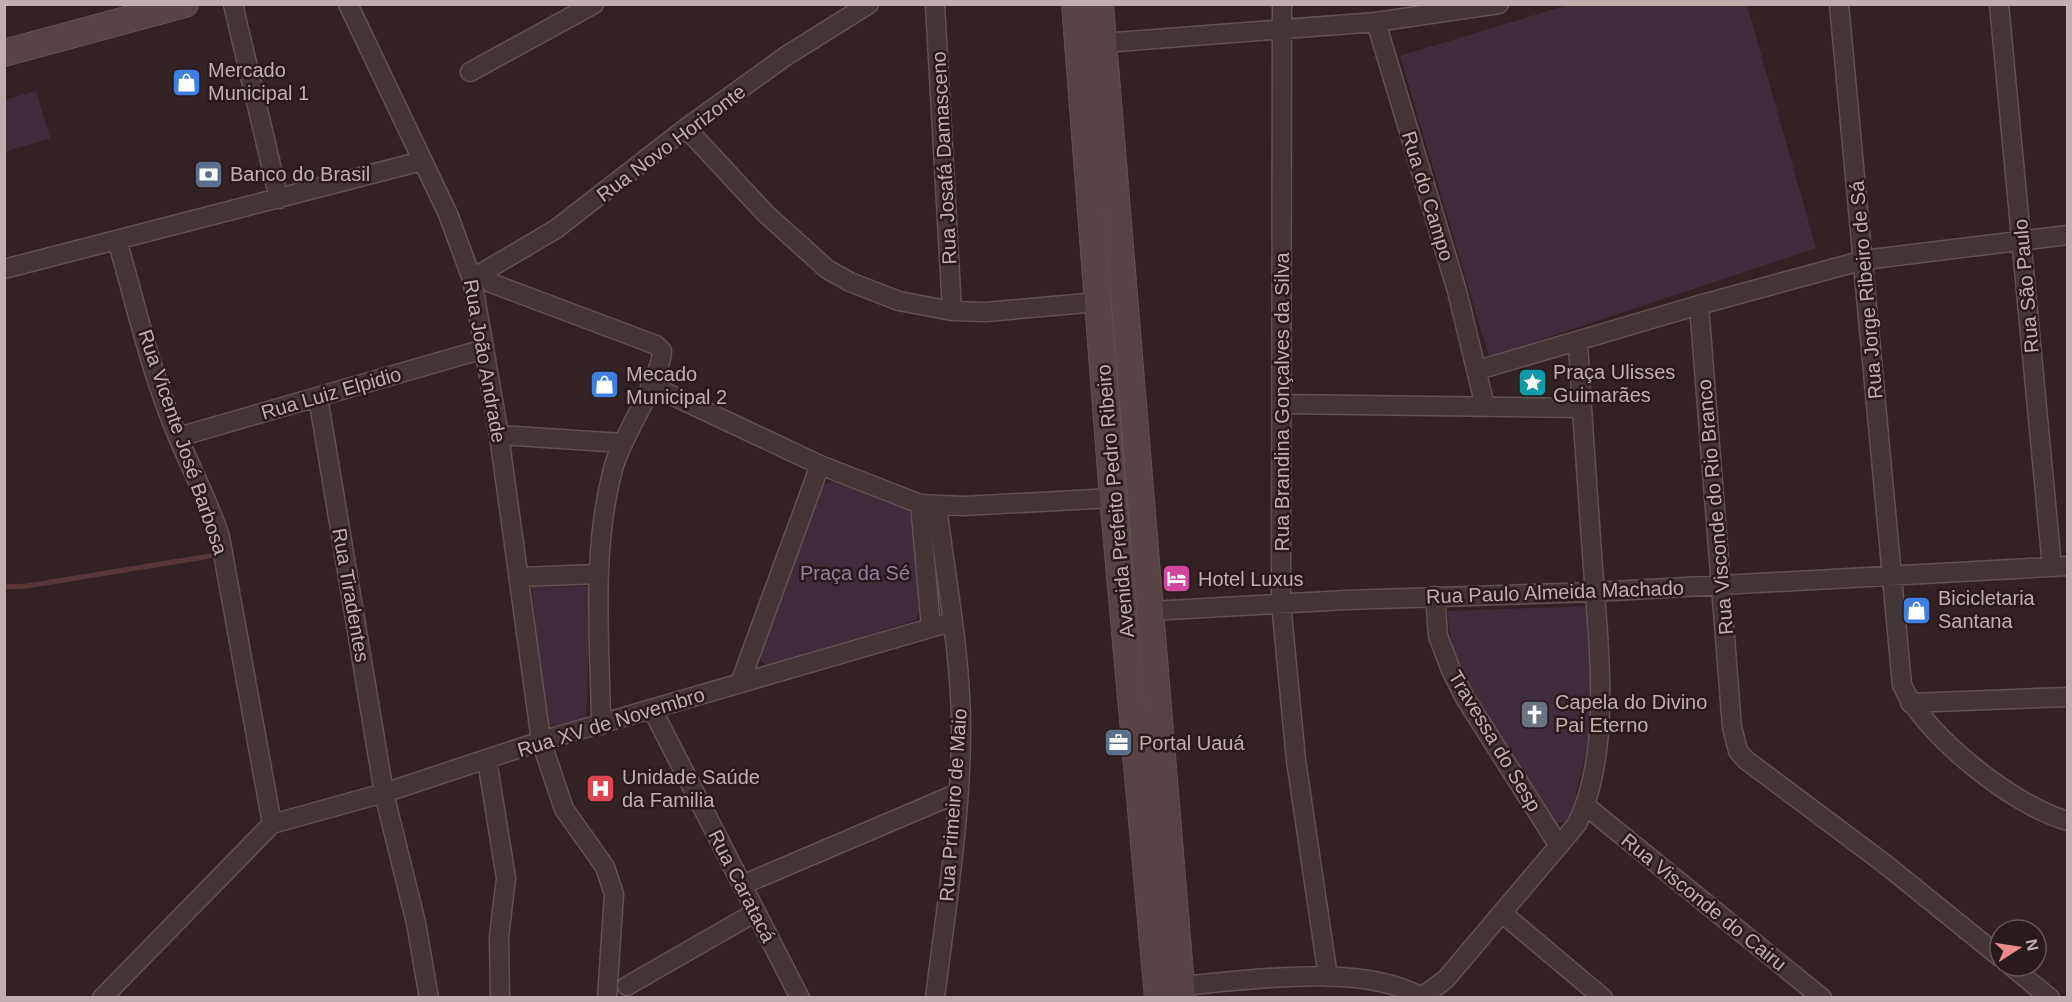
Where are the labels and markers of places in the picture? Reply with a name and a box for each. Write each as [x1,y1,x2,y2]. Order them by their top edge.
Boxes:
place label: Mercado Municipal 1 [208,59,309,104]
shop icon: Mercado Municipal 1 [171,66,203,98]
bank icon: Banco do Brasil [193,158,225,190]
place label: Banco do Brasil [230,163,370,185]
place label: Praça Ulisses Guimarães [1553,361,1675,406]
place label: Mecado Municipal 2 [626,363,727,408]
place icon: Praça Ulisses Guimarães [1516,367,1548,399]
shop icon: Mecado Municipal 2 [589,369,621,401]
hotel icon: Hotel Luxus [1161,563,1193,595]
place label: Hotel Luxus [1198,568,1304,590]
place label: Bicicletaria Santana [1938,587,2036,632]
shop icon: Bicicletaria Santana [1901,594,1933,626]
place label: Capela do Divino Pai Eterno [1555,691,1707,736]
church icon: Capela do Divino Pai Eterno [1518,698,1550,730]
office icon: Portal Uauá [1102,727,1134,759]
place label: Portal Uauá [1139,732,1245,754]
place label: Unidade Saúde da Familia [622,766,760,811]
hospital icon: Unidade Saúde da Familia [585,772,617,804]

